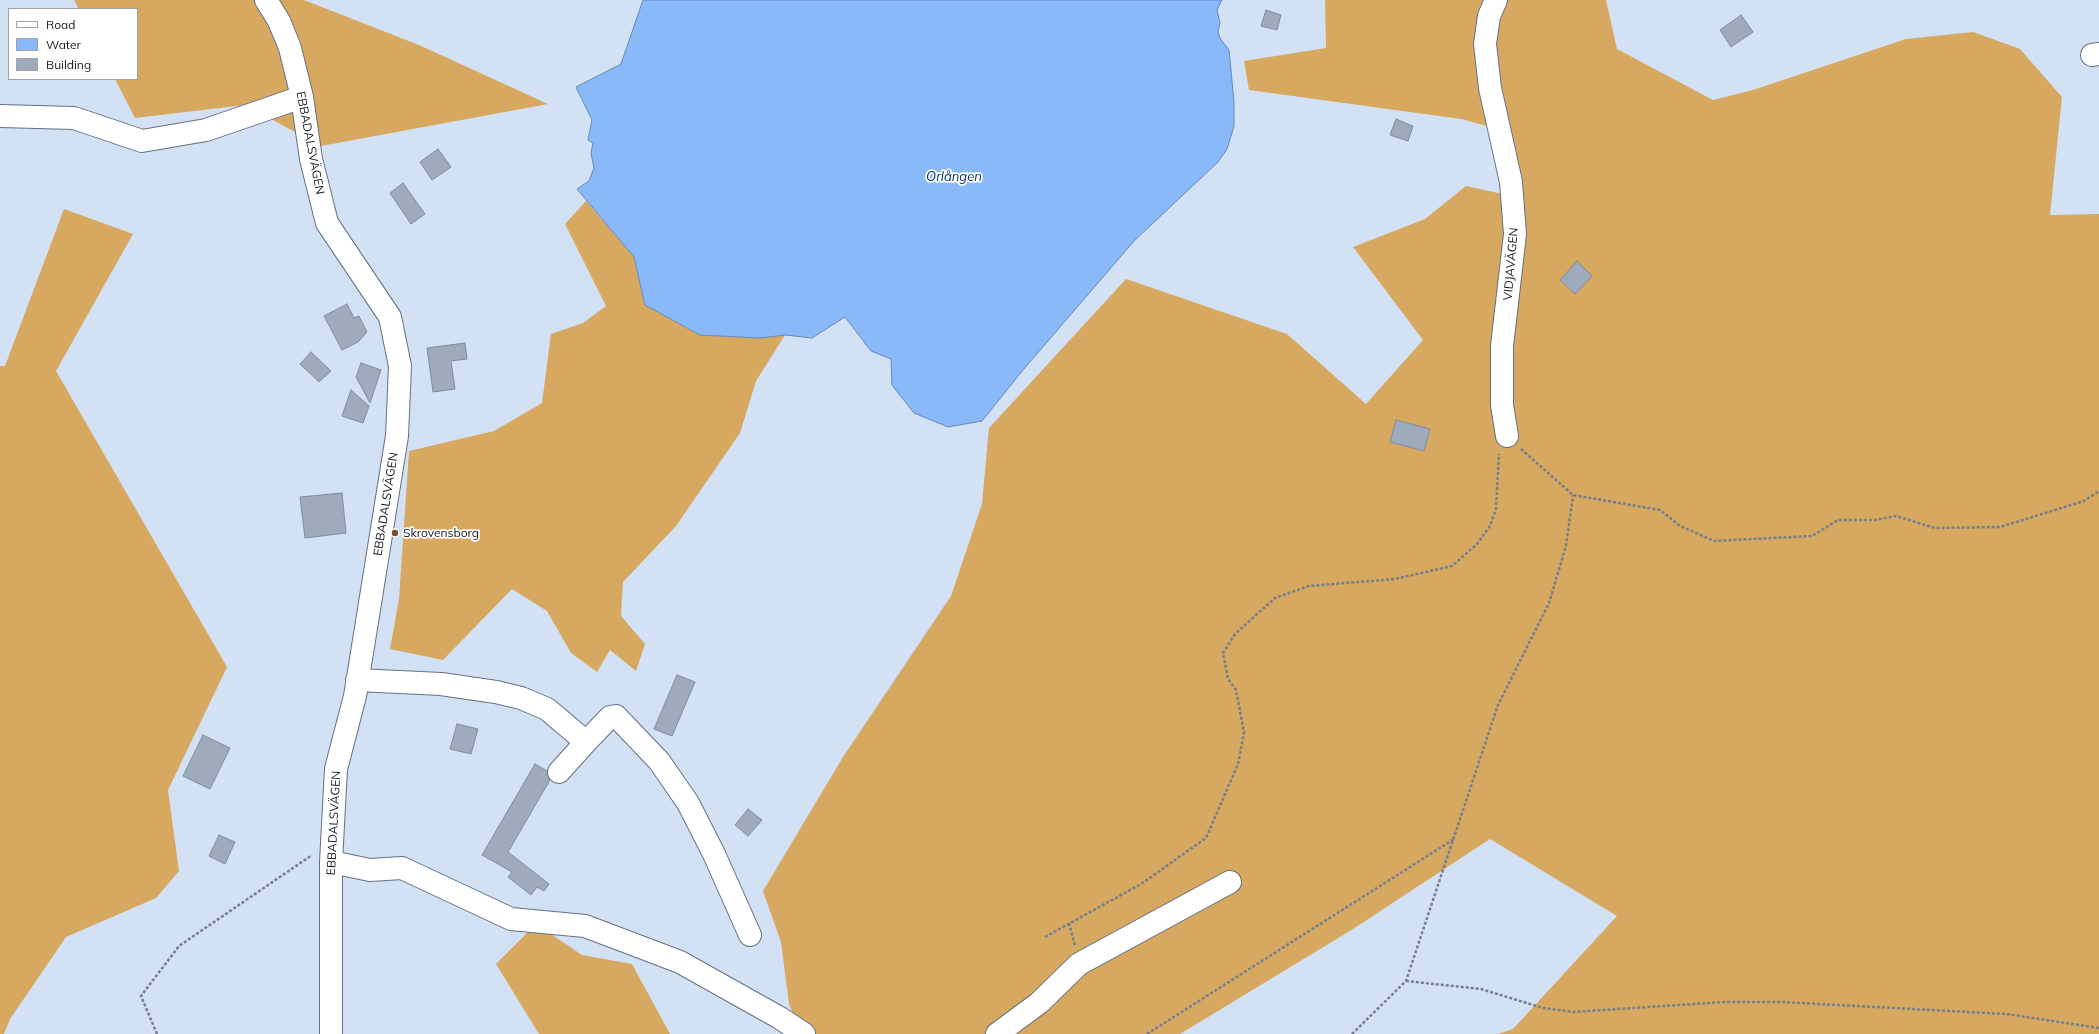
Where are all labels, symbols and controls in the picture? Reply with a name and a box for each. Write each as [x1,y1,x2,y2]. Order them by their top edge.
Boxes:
legend [8,8,138,80]
text: Road [46,17,75,32]
text: Water [46,37,81,52]
text: Building [46,57,91,72]
street label: EBBADALSVÄGEN [293,90,327,196]
water label: Orlången [926,169,982,185]
street label: VIDJAVÄGEN [1501,227,1521,301]
street label: EBBADALSVÄGEN [371,451,401,557]
place label: Skrovensborg [403,526,479,540]
marker: Skrovensborg [390,528,400,538]
street label: EBBADALSVÄGEN [324,770,344,876]

